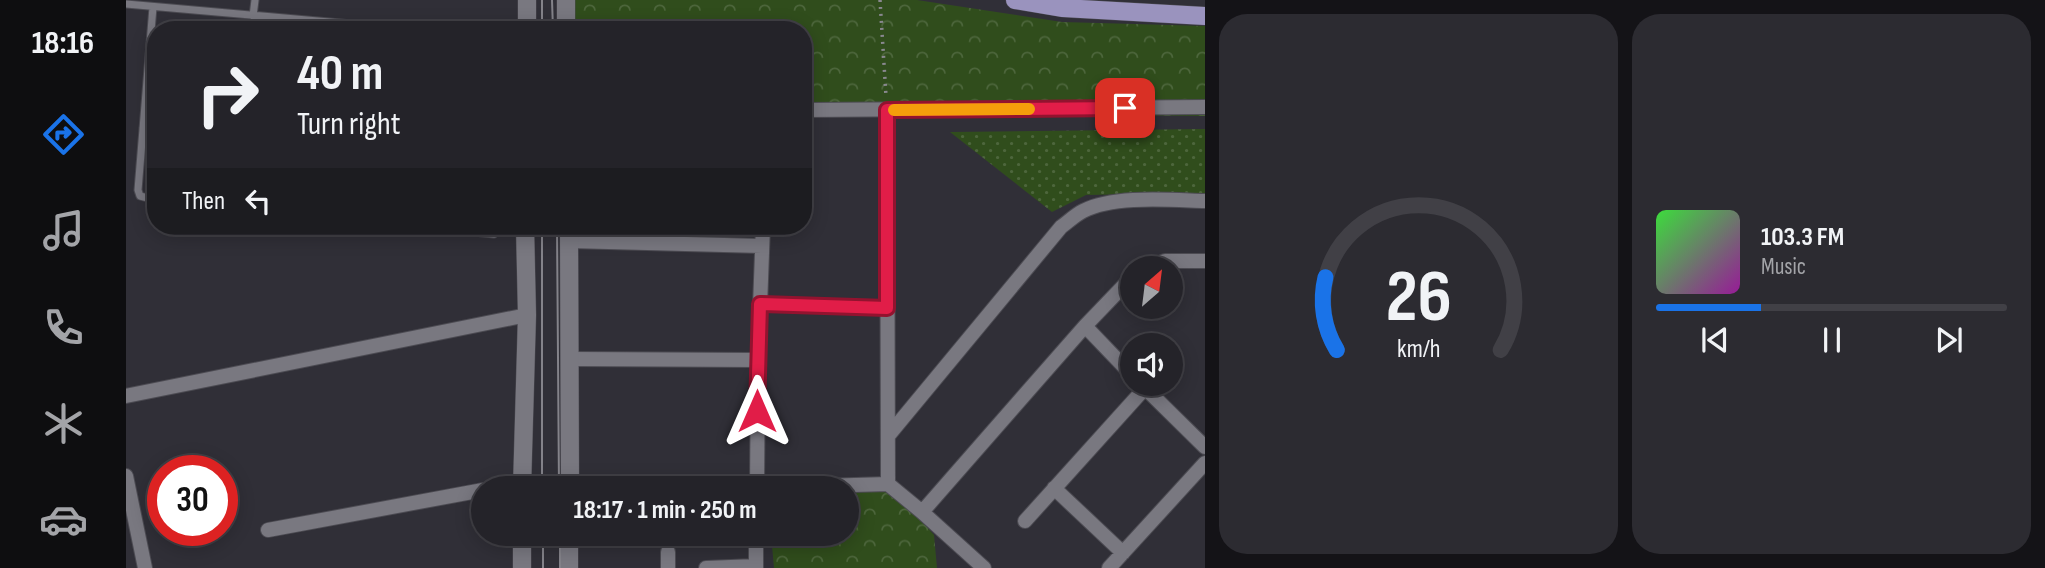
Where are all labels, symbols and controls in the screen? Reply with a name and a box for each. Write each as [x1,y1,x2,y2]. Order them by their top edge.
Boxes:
text: 18:16 [32,24,94,63]
text: 40 m [297,45,383,104]
icon: right [182,49,273,140]
pin [1095,78,1155,138]
icon: arrive [1106,89,1144,127]
text: Turn right [297,105,401,144]
icon: directions [39,110,88,159]
icon: left [239,182,277,220]
text: Then [182,186,225,217]
icon: music [39,206,88,255]
text: 103.3 FM [1761,222,1844,253]
text: Music [1761,253,1806,281]
text: 26 [1385,254,1452,342]
north arrow [1120,256,1183,318]
map controls [1120,256,1183,396]
icon: phone [39,303,88,352]
icon: previous [1696,321,1734,359]
icon: pause [1813,321,1851,359]
icon: next [1930,321,1968,359]
button: sound [1120,333,1183,396]
text: km/h [1397,334,1440,365]
position arrow [720,374,794,448]
icon: climate [39,399,88,448]
speed limit sign: 30 [147,455,238,546]
icon: car [39,495,88,544]
text: 18:17 · 1 min · 250 m [573,495,757,526]

